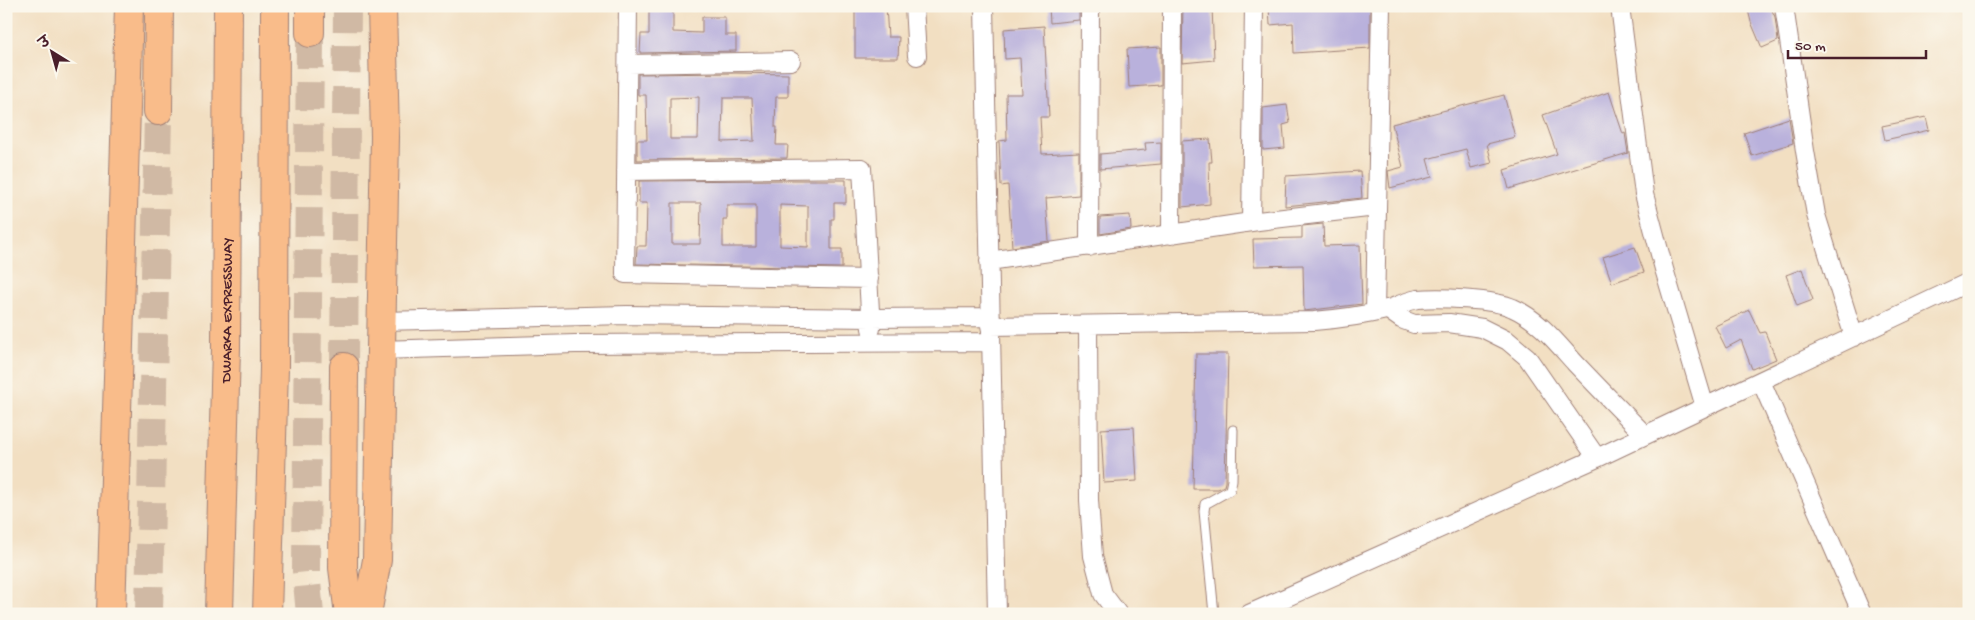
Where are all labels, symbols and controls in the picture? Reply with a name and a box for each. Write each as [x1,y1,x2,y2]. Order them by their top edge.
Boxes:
north arrow [28,28,78,78]
scale bar [1788,28,1925,60]
text: उ [35,33,56,54]
text: 50 m [1795,38,1826,56]
street label: DWARKA EXPRESSWAY [218,237,238,384]

